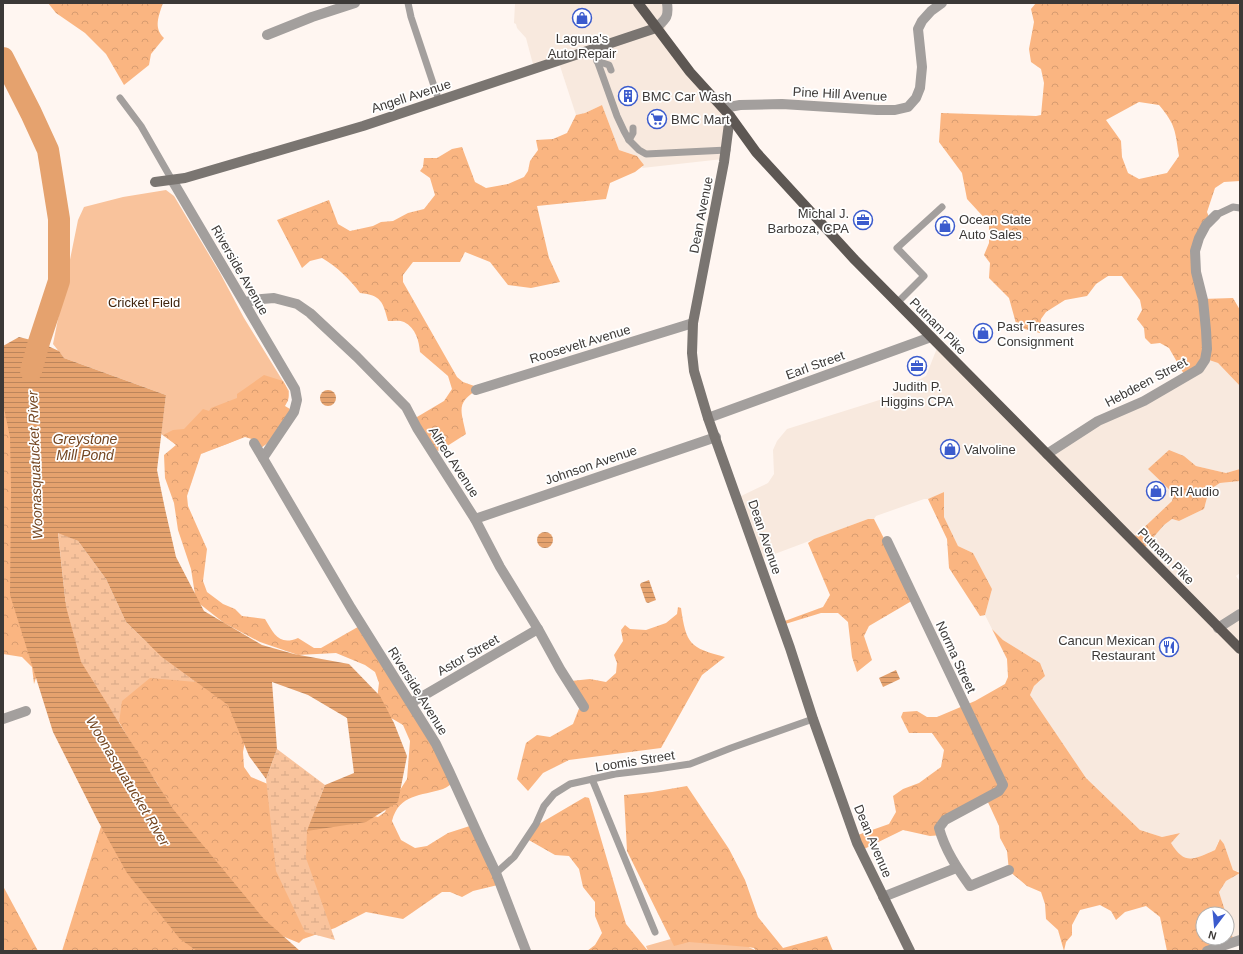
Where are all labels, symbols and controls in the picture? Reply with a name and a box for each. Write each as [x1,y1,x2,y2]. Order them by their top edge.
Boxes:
shop icon: Laguna's Auto Repair [571,7,593,29]
place label: Laguna's Auto Repair [548,31,617,61]
street label: Angell Avenue [369,76,453,116]
street label: Pine Hill Avenue [792,84,888,104]
building icon: BMC Car Wash [617,85,639,107]
place label: BMC Car Wash [642,89,732,104]
supermarket icon: BMC Mart [646,108,668,130]
place label: BMC Mart [671,112,730,127]
street label: Dean Avenue [686,175,716,255]
place label: Michal J. Barboza, CPA [768,206,849,236]
office icon: Michal J. Barboza, CPA [852,209,874,231]
place label: Ocean State Auto Sales [959,212,1031,242]
shop icon: Ocean State Auto Sales [934,215,956,237]
street label: Riverside Avenue [208,223,272,317]
park label: Cricket Field [108,295,180,310]
street label: Putnam Pike [907,295,969,357]
place label: Past Treasures Consignment [997,319,1085,349]
street label: Roosevelt Avenue [528,322,632,366]
shop icon: Past Treasures Consignment [972,322,994,344]
street label: Earl Street [784,347,847,383]
street label: Hebdeen Street [1102,354,1190,410]
office icon: Judith P. Higgins CPA [906,355,928,377]
place label: Judith P. Higgins CPA [881,379,954,409]
water label: Woonasquatucket River [24,389,46,540]
street label: Alfred Avenue [426,424,482,500]
water label: Greystone Mill Pond [53,431,118,463]
shop icon: Valvoline [939,438,961,460]
street label: Johnson Avenue [543,442,639,488]
place label: Valvoline [964,442,1016,457]
shop icon: RI Audio [1145,480,1167,502]
place label: RI Audio [1170,484,1219,499]
street label: Dean Avenue [745,498,785,576]
street label: Putnam Pike [1135,525,1197,587]
street label: Norma Street [933,619,979,696]
street label: Astor Street [435,631,502,679]
place label: Cancun Mexican Restaurant [1058,633,1155,663]
restaurant icon: Cancun Mexican Restaurant [1158,636,1180,658]
street label: Riverside Avenue [385,644,451,738]
water label: Woonasquatucket River [83,713,174,850]
street label: Loomis Street [594,747,676,775]
street label: Dean Avenue [851,802,895,880]
north arrow [1195,906,1235,946]
text: N [1207,929,1218,942]

